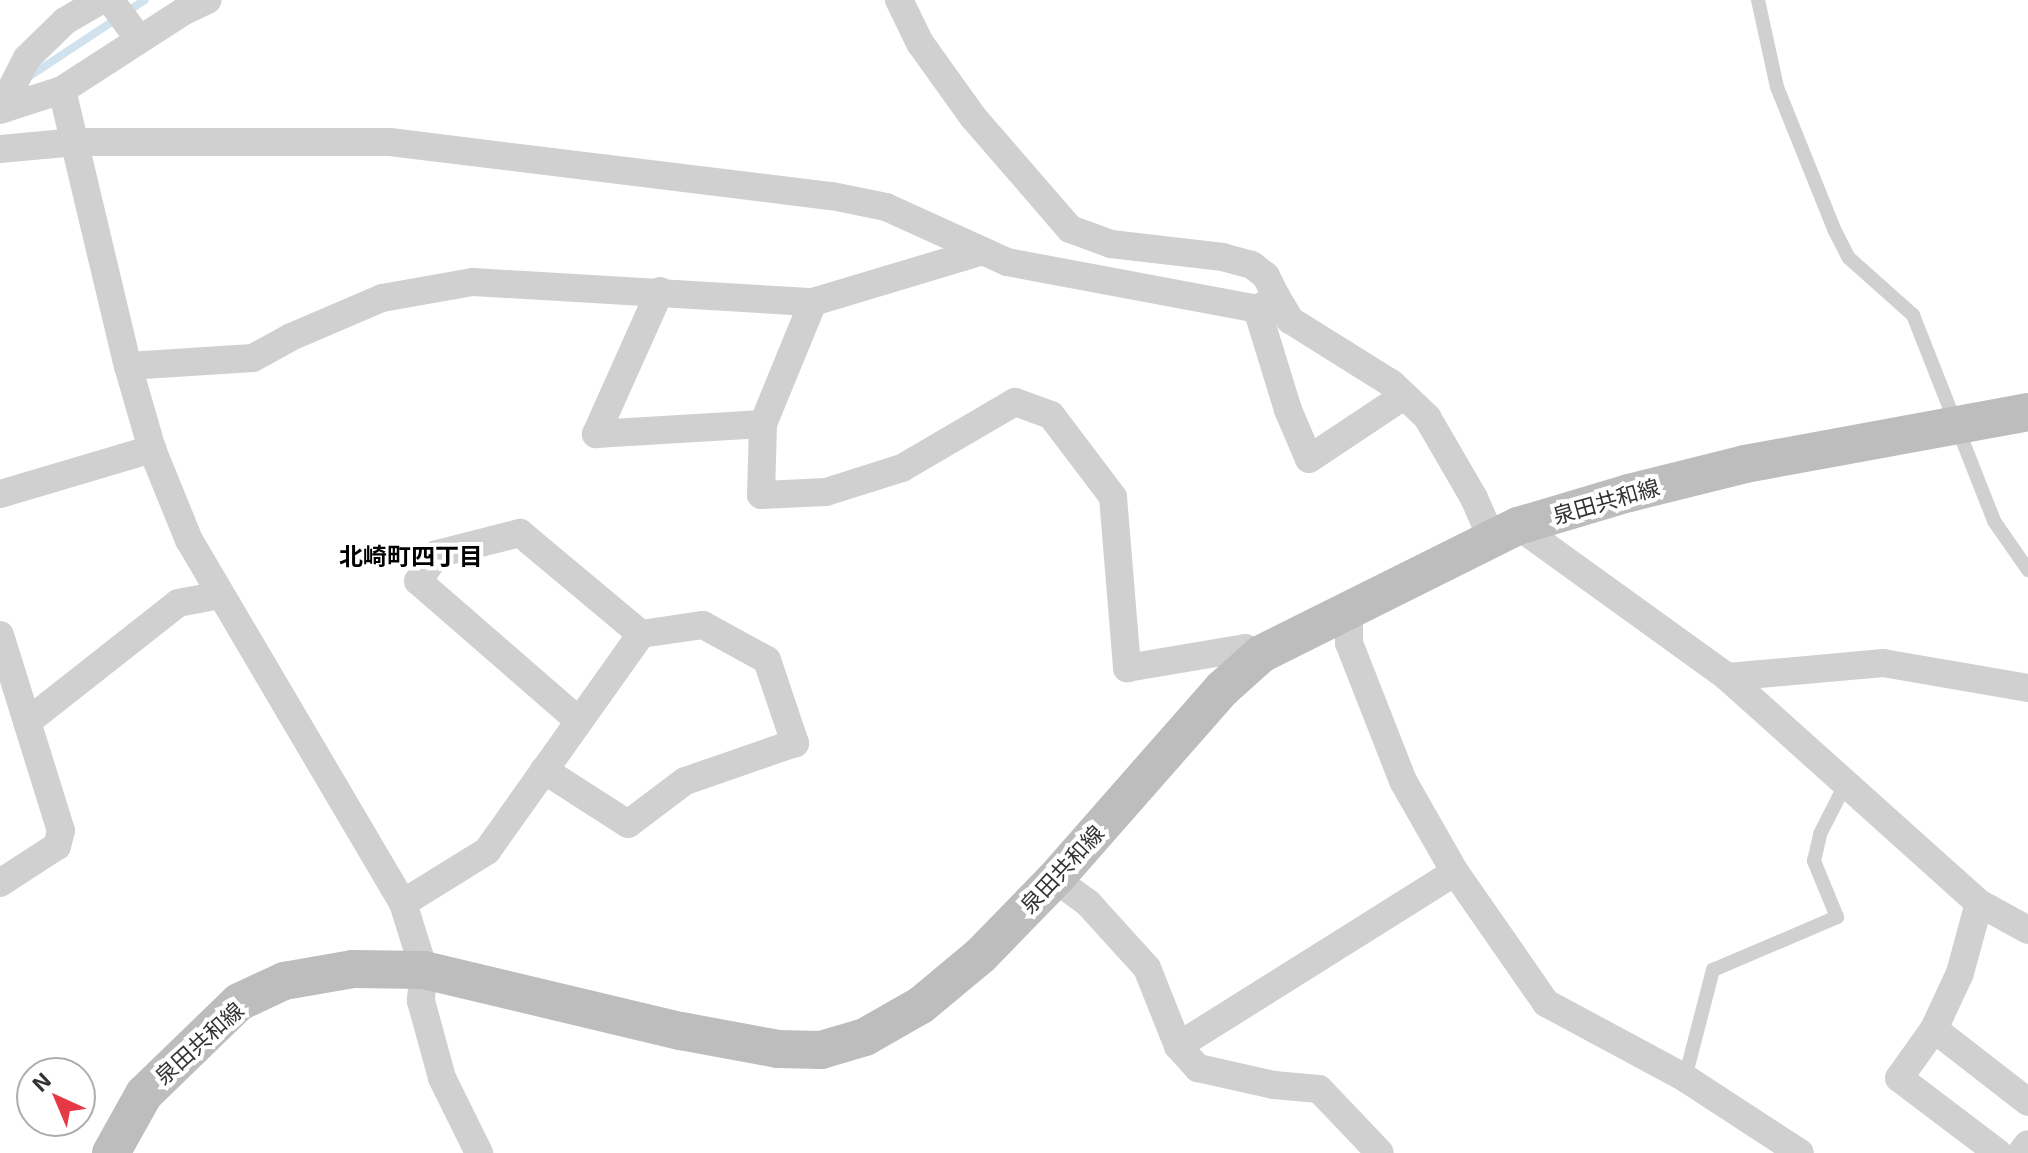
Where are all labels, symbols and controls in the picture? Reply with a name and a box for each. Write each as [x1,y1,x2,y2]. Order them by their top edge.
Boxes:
street label: 泉田共和線 [1549,473,1663,529]
district label: 北崎町四丁目 [339,542,483,570]
street label: 泉田共和線 [1015,820,1109,918]
street label: 泉田共和線 [149,996,249,1090]
north arrow [16,1057,96,1137]
text: N [26,1066,55,1096]

